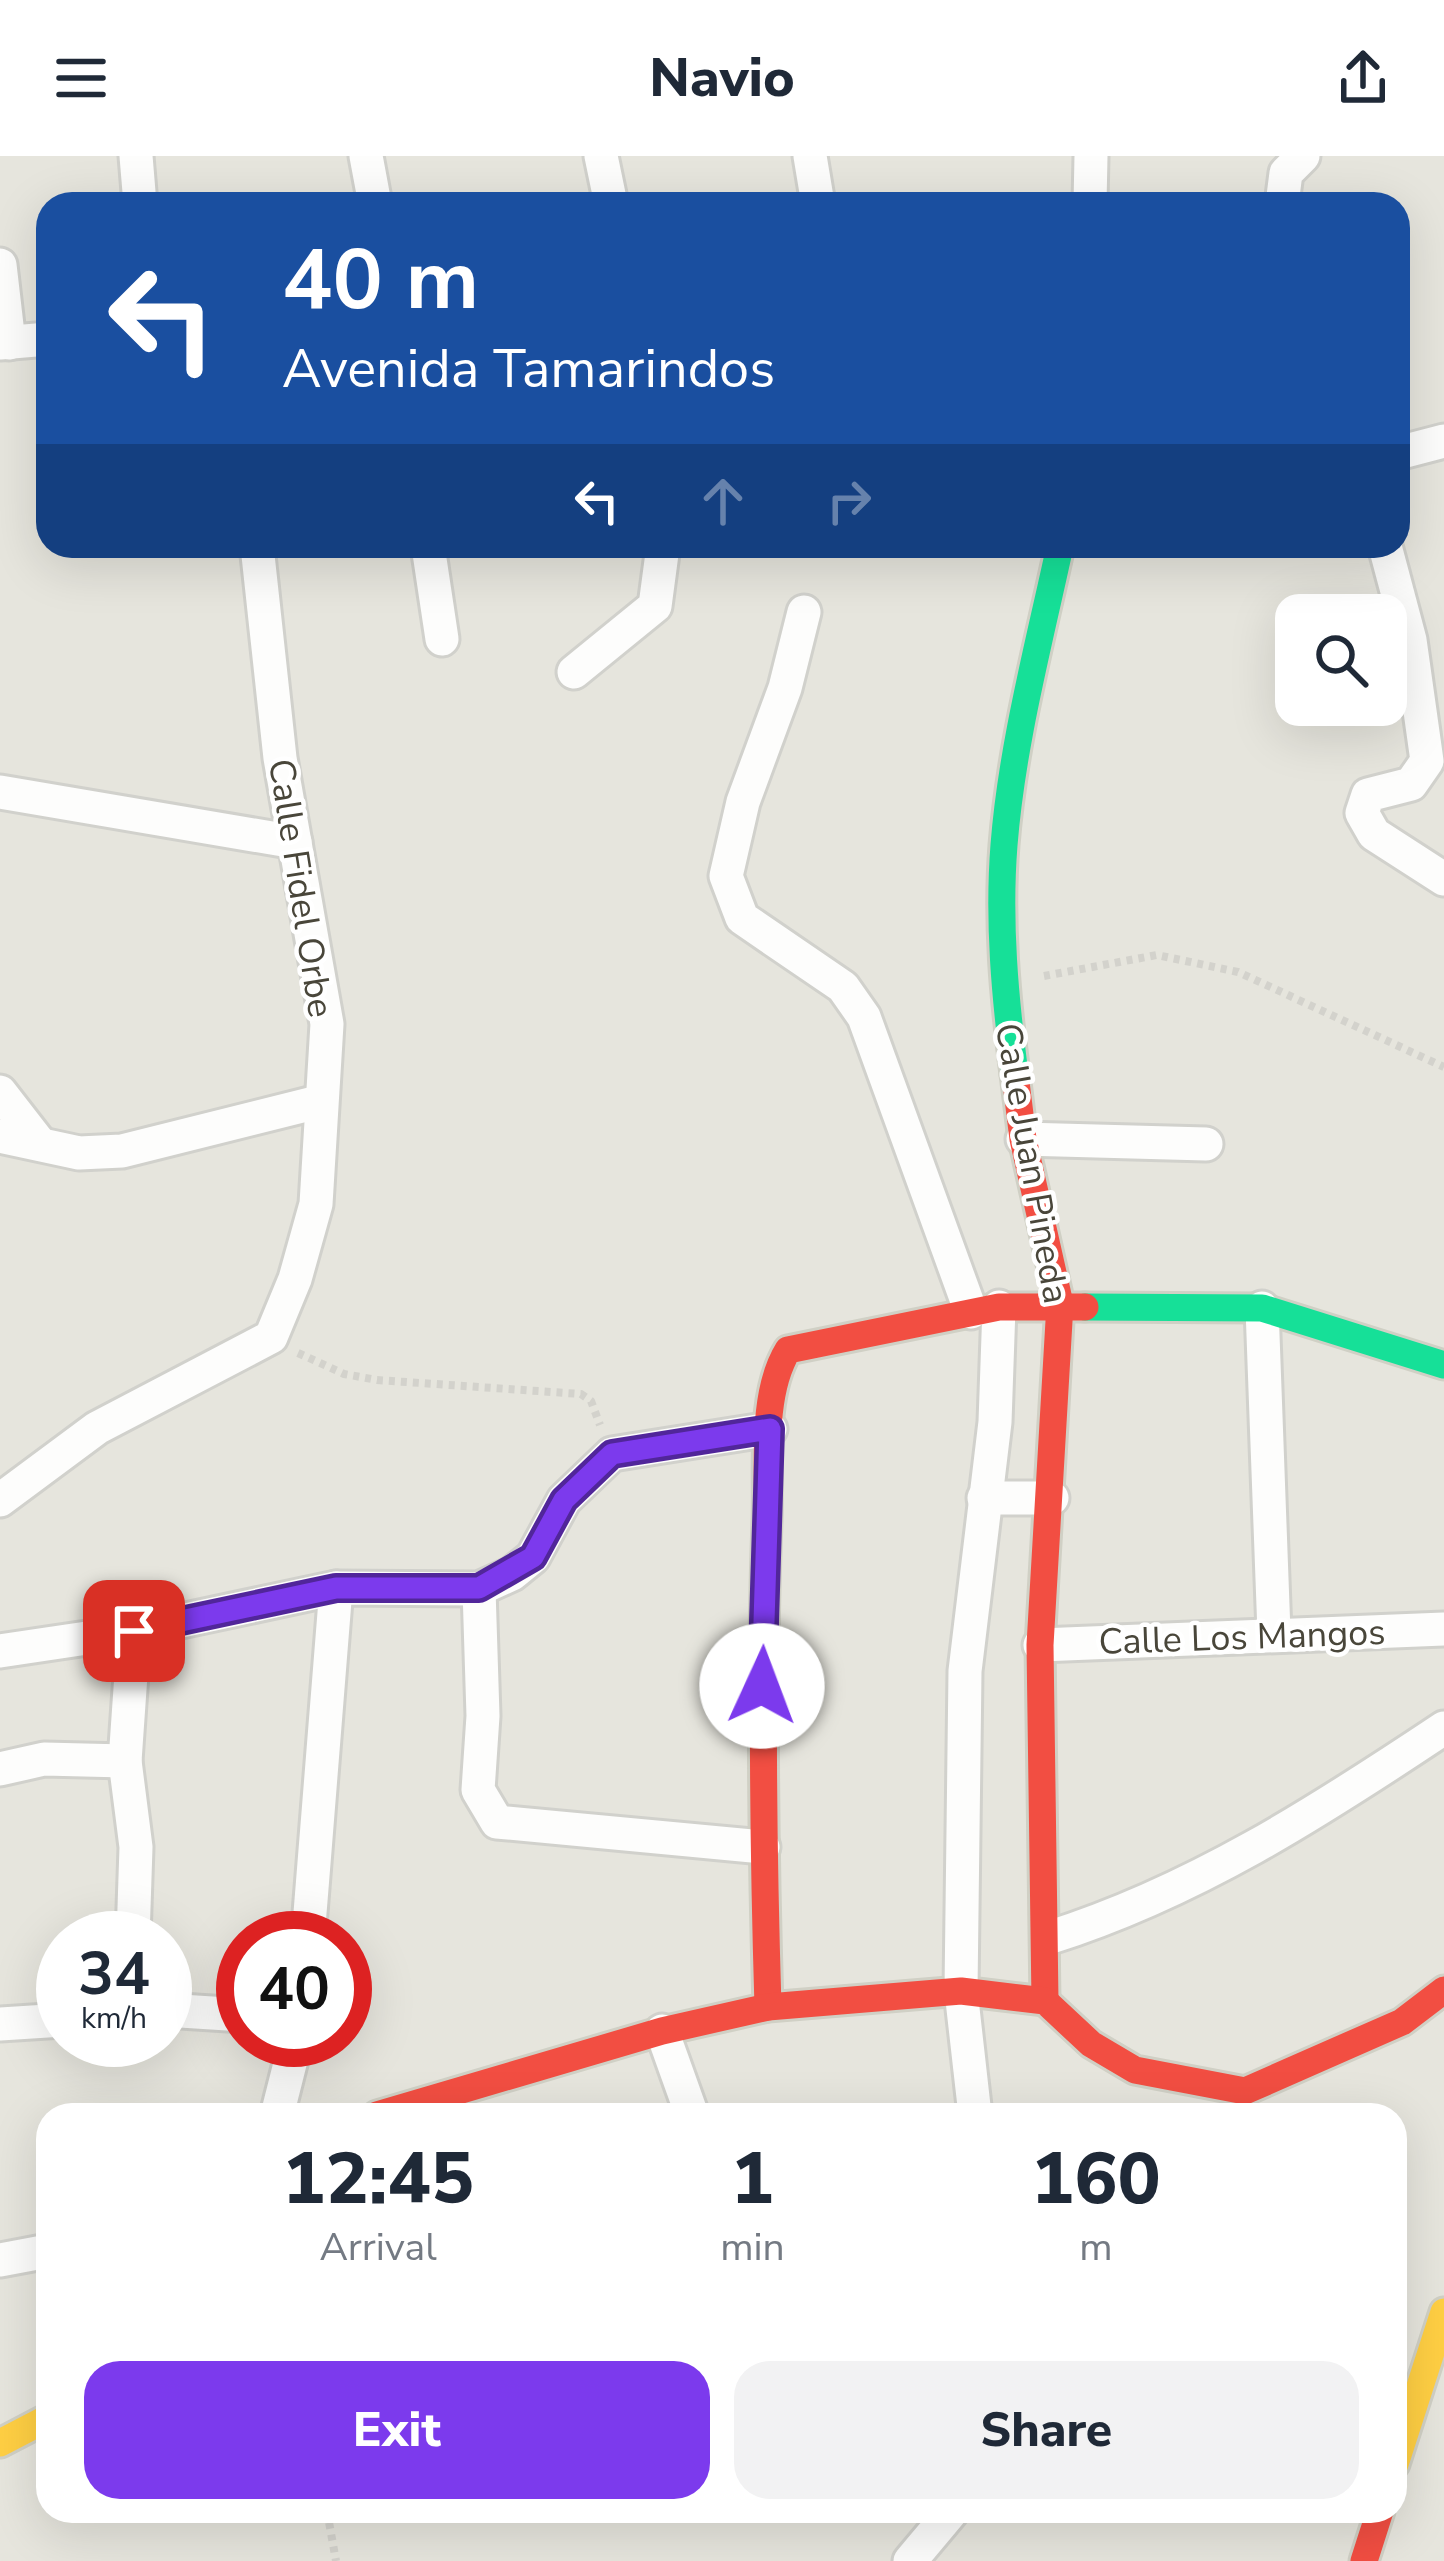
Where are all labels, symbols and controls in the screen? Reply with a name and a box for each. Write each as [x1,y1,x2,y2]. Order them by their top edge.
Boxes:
text: Navio [649,41,795,115]
icon: menu [48,45,114,111]
icon: share [1330,45,1396,111]
text: 40 m [282,223,479,338]
icon: left [84,240,240,396]
text: Avenida Tamarindos [282,332,775,406]
icon: left [564,468,630,534]
icon: ahead [690,468,756,534]
icon: right [816,468,882,534]
map controls [1275,594,1407,726]
button: search [1275,594,1407,726]
street label: Calle Fidel Orbe [256,755,345,1021]
street label: Calle Juan Pineda [983,1019,1080,1307]
pin [83,1580,185,1682]
icon: arrive [101,1598,167,1664]
street label: Calle Los Mangos [1098,1608,1386,1667]
position arrow [699,1623,825,1749]
speed limit sign: 40 [216,1911,372,2067]
text: 34 [78,1933,150,2015]
text: km/h [81,1998,147,2039]
text: 12:45 [282,2130,474,2228]
text: 1 [731,2130,774,2228]
text: 160 [1031,2130,1161,2228]
text: Arrival [319,2221,437,2274]
text: min [720,2221,785,2274]
text: m [1079,2221,1113,2274]
button: Exit [84,2361,710,2499]
button: Share [734,2361,1359,2499]

